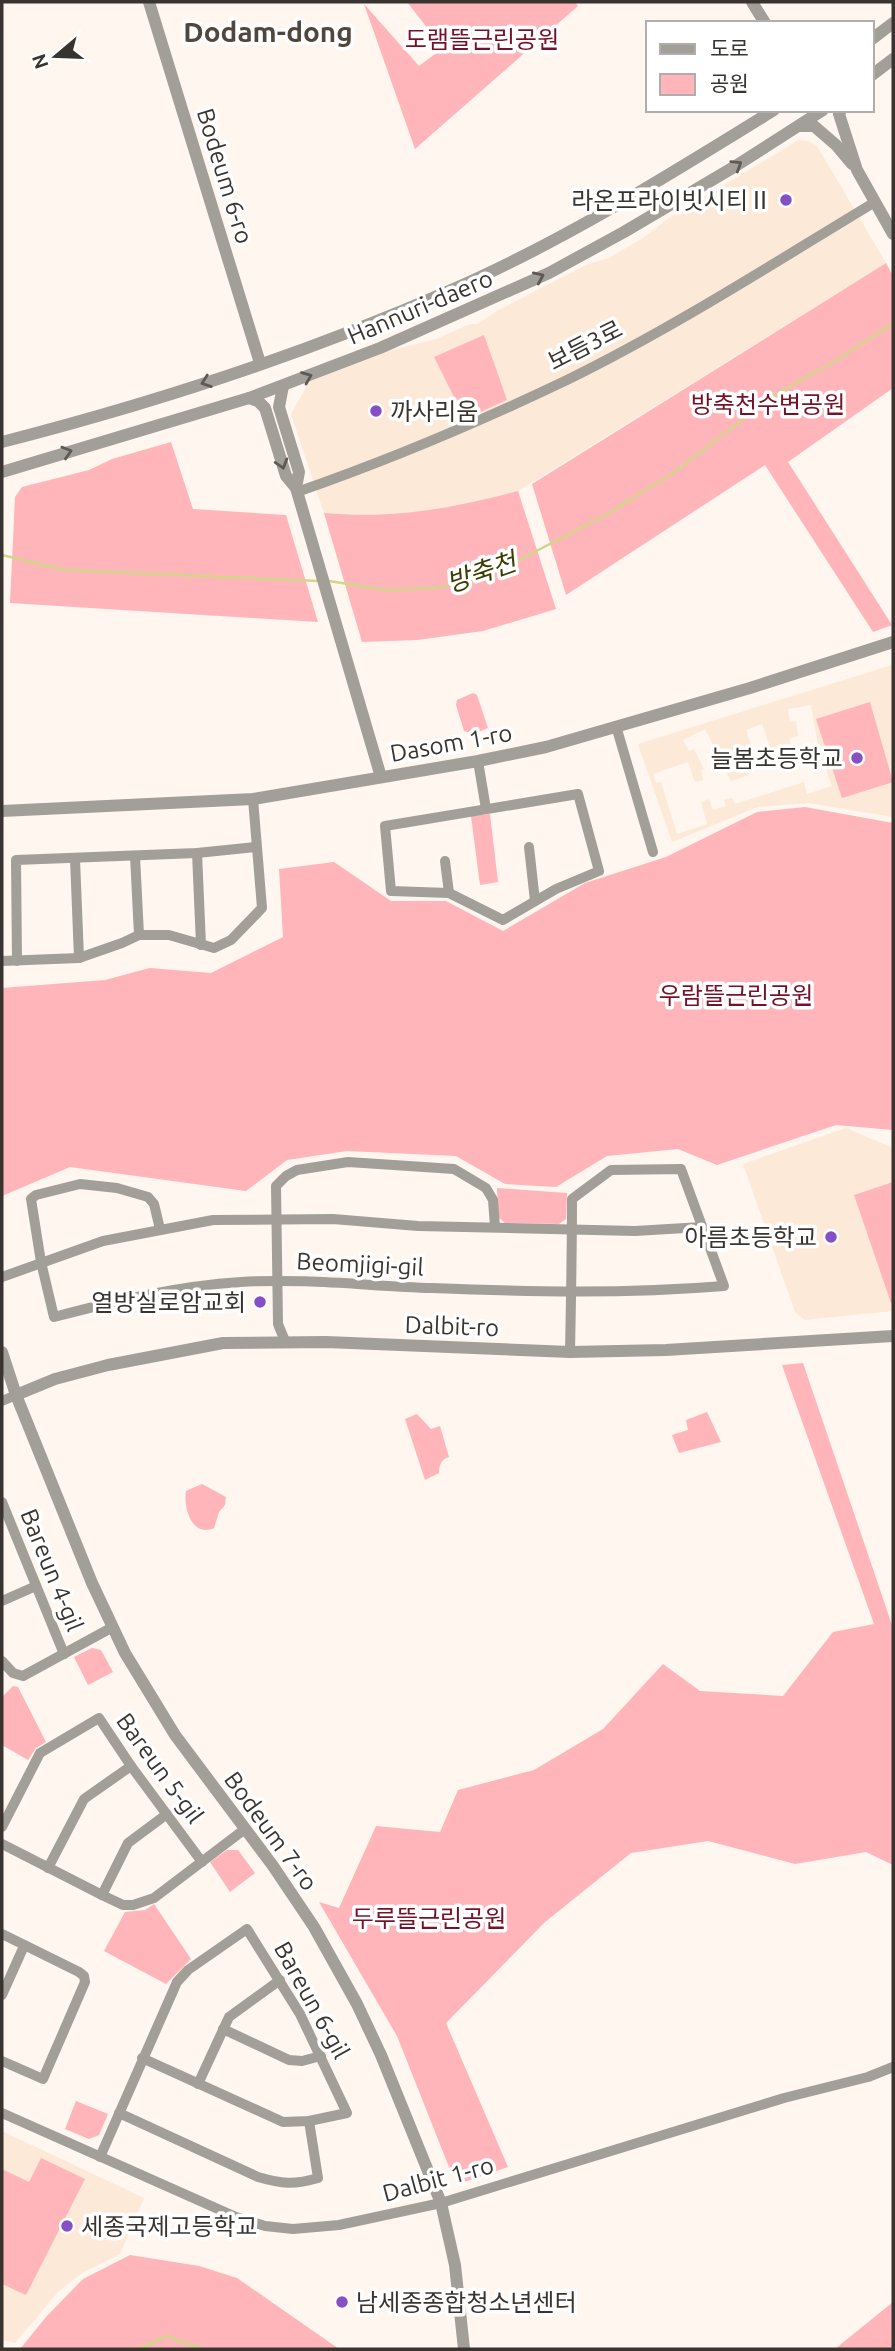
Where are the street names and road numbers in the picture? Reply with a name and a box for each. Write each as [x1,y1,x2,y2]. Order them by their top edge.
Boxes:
street label: Bodeum 6-ro [192,105,258,247]
street label: Hannuri-daero [343,264,497,350]
street label: 보듬3로 [543,315,627,375]
street label: Dasom 1-ro [388,719,514,767]
street label: Beomjigi-gil [296,1247,424,1281]
street label: Dalbit-ro [404,1311,500,1341]
street label: Bareun 4-gil [15,1505,89,1635]
street label: Bareun 5-gil [111,1708,209,1828]
street label: Bodeum 7-ro [219,1766,323,1896]
street label: Bareun 6-gil [269,1937,355,2063]
street label: Dalbit 1-ro [379,2151,497,2207]

